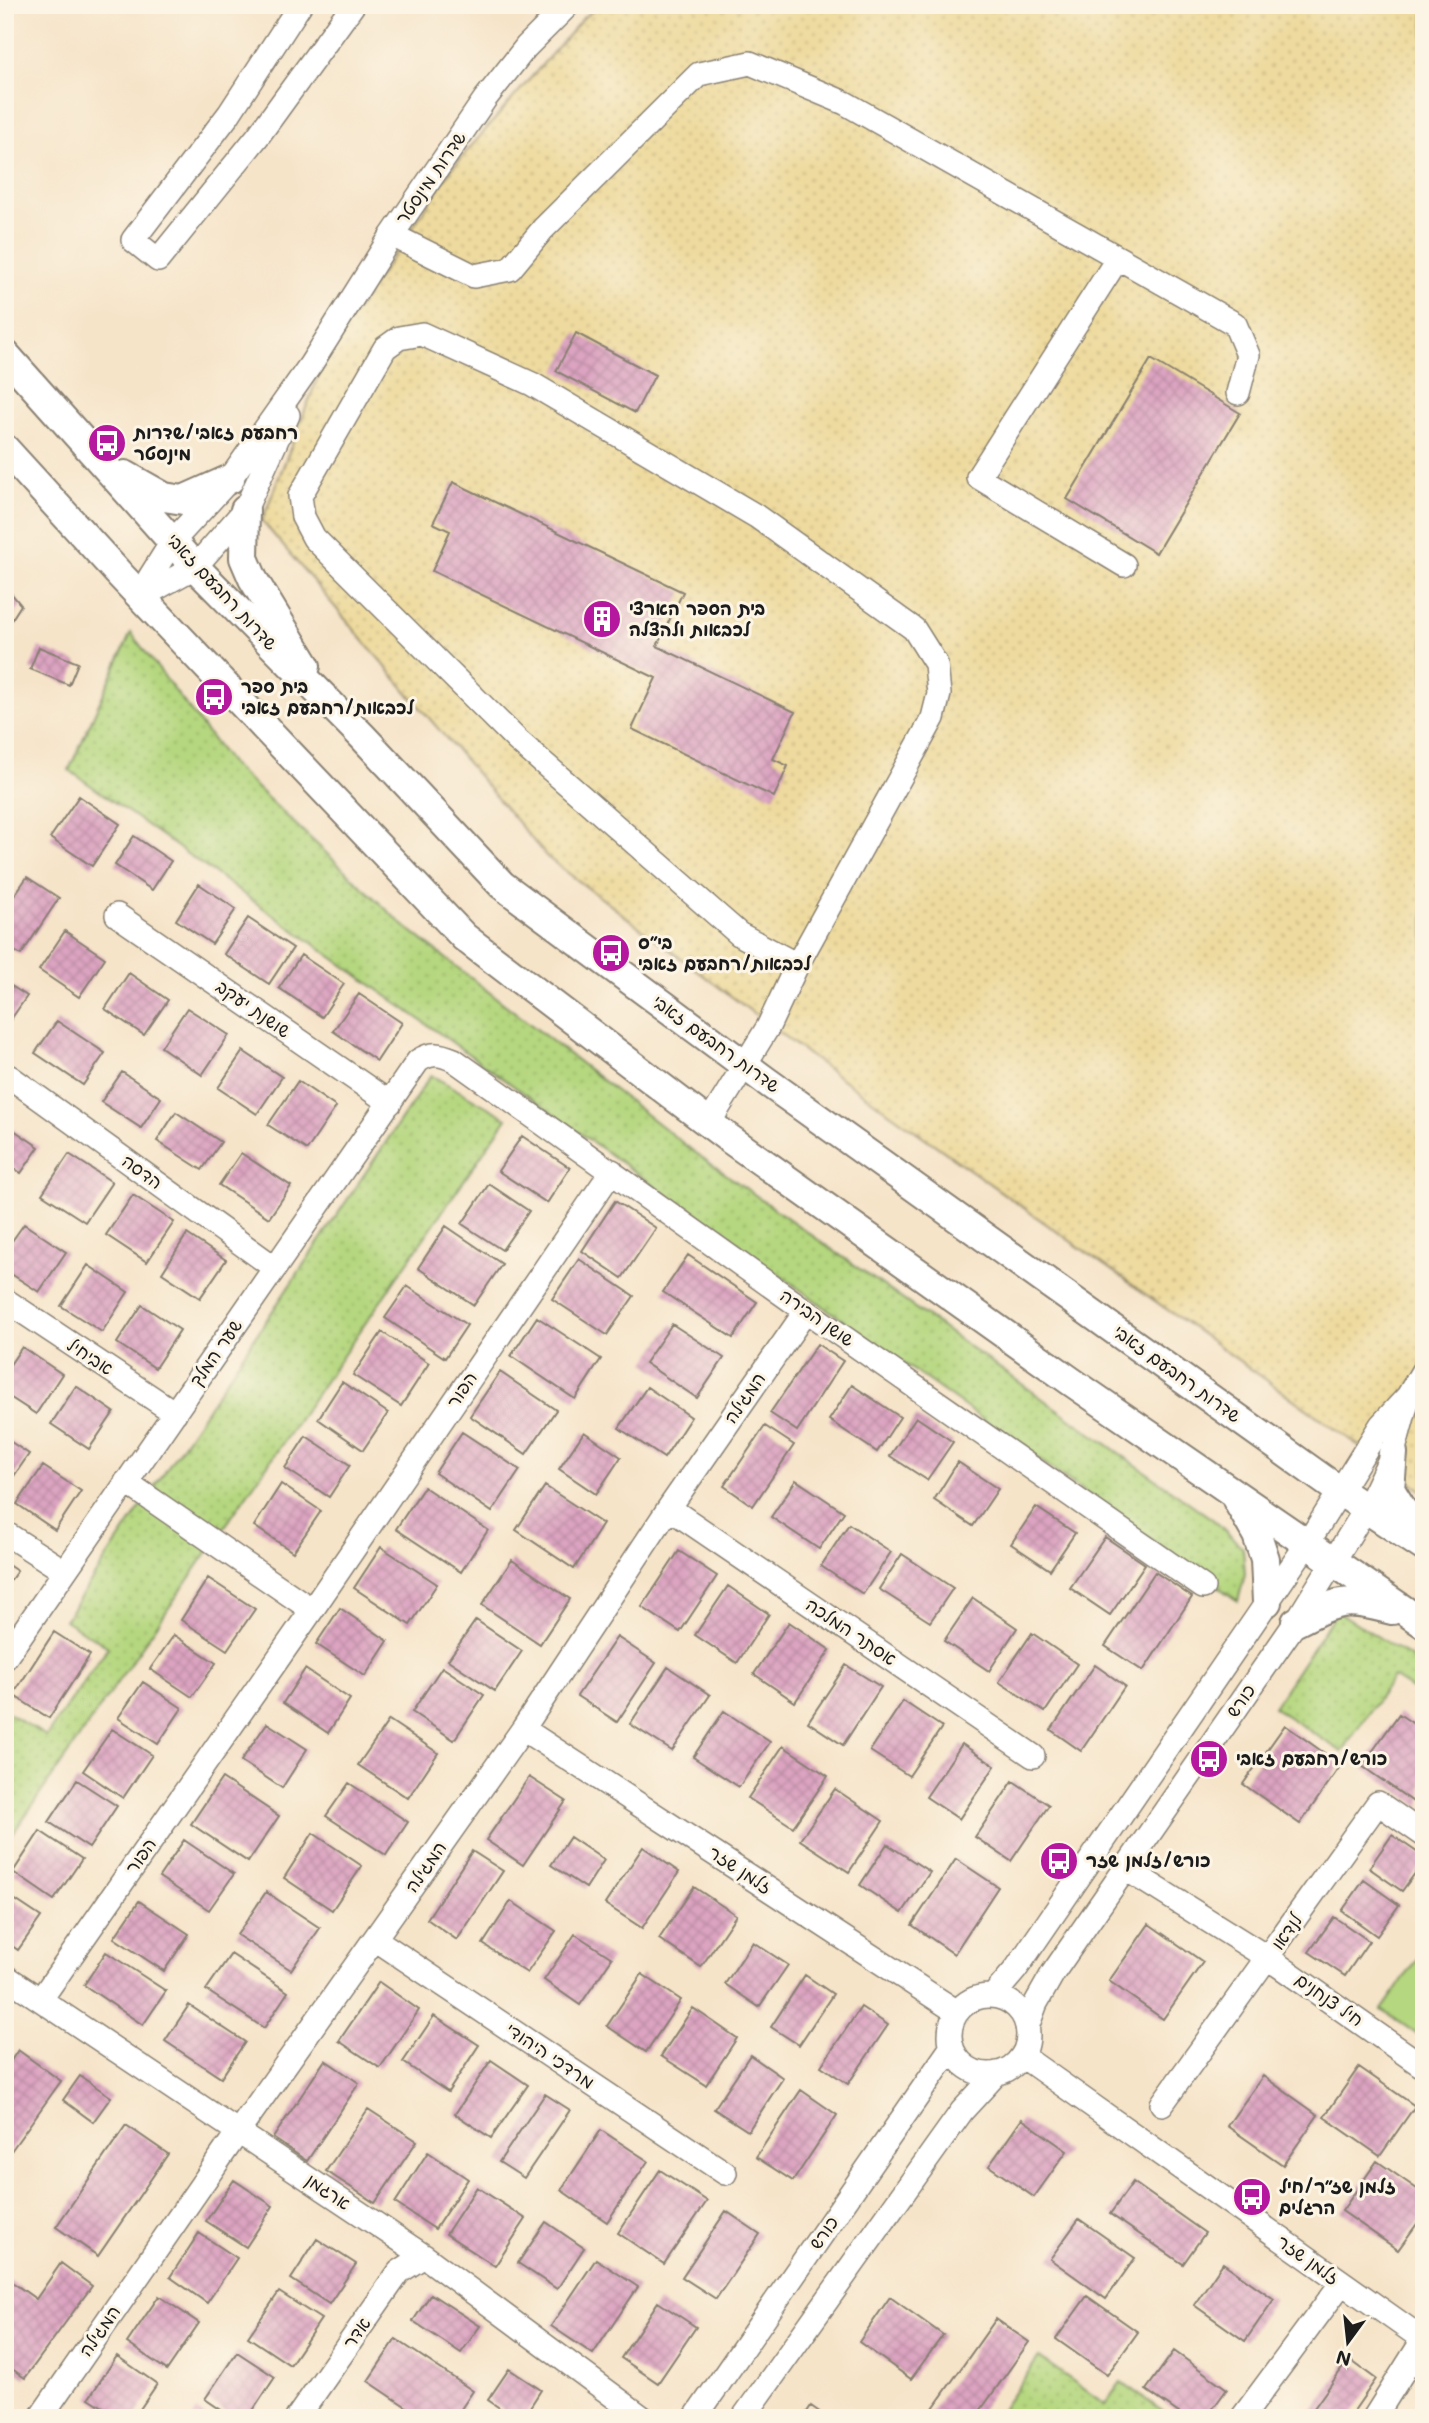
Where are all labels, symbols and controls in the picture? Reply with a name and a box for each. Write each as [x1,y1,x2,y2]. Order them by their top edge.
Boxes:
street label: שדרות מינסטר [389,126,471,229]
place label: רחבעם זאבי/שדרות מינסטר [132,420,298,465]
bus stop icon: רחבעם זאבי/שדרות מינסטר [86,422,128,464]
street label: שדרות רחבעם זאבי [162,528,283,655]
place label: בית הספר הארצי לכבאות ולהצלה [629,596,765,641]
building icon: בית הספר הארצי לכבאות ולהצלה [581,598,623,640]
place label: בית ספר לכבאות/רחבעם זאבי [241,674,415,719]
bus stop icon: בית ספר לכבאות/רחבעם זאבי [193,676,235,718]
place label: בי״ס לכבאות/רחבעם זאבי [638,930,812,975]
bus stop icon: בי״ס לכבאות/רחבעם זאבי [590,932,632,974]
street label: שושנת יעקב [212,974,296,1043]
street label: שדרות רחבעם זאבי [648,989,785,1098]
street label: הדסה [117,1148,168,1194]
street label: שושן הבירה [776,1283,859,1352]
street label: שער המלך [183,1314,247,1391]
street label: שדרות רחבעם זאבי [1109,1319,1246,1428]
street label: אביחיל [63,1332,119,1380]
street label: הפור [440,1367,482,1412]
street label: המגילה [718,1367,770,1428]
street label: אסתר המלכה [802,1592,902,1670]
street label: כורש [1220,1679,1260,1722]
bus stop icon: כורש/רחבעם זאבי [1188,1738,1230,1780]
place label: כורש/רחבעם זאבי [1236,1746,1387,1770]
street label: הפור [119,1833,161,1878]
street label: המגילה [399,1836,451,1897]
street label: זלמן שזר [704,1840,777,1899]
bus stop icon: כורש/זלמן שזר [1038,1840,1080,1882]
place label: כורש/זלמן שזר [1086,1848,1210,1872]
street label: לנדאו [1265,1907,1308,1954]
street label: חיל צנחנים [1291,1967,1368,2031]
street label: מרדכי היהודי [501,2017,600,2094]
street label: ארגמן [301,2167,356,2215]
place label: זלמן שז״ר/חיל הרגלים [1279,2174,1396,2219]
bus stop icon: זלמן שז״ר/חיל הרגלים [1231,2176,1273,2218]
street label: כורש [803,2211,843,2254]
street label: זלמן שזר [1273,2229,1345,2289]
street label: המגילה [73,2300,125,2361]
north arrow [1314,2308,1384,2378]
street label: אדר [337,2312,376,2353]
text: N [1333,2345,1354,2373]

